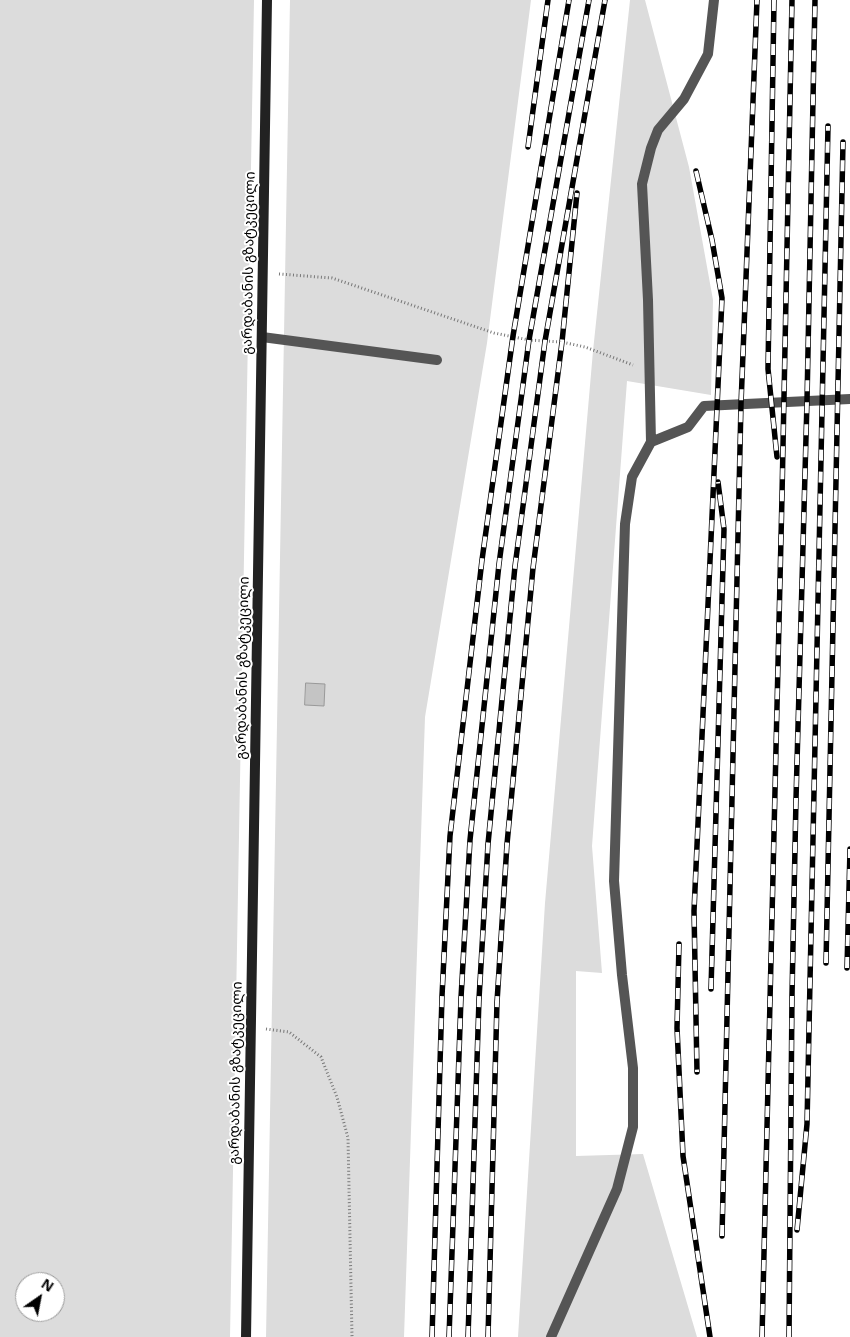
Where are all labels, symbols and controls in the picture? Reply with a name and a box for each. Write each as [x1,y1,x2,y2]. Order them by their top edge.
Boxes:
street label: გარდაბანის გზატკეცილი [239,171,259,355]
street label: გარდაბანის გზატკეცილი [233,576,253,760]
street label: გარდაბანის გზატკეცილი [226,981,246,1165]
north arrow [15,1272,65,1322]
text: N [38,1274,58,1296]

